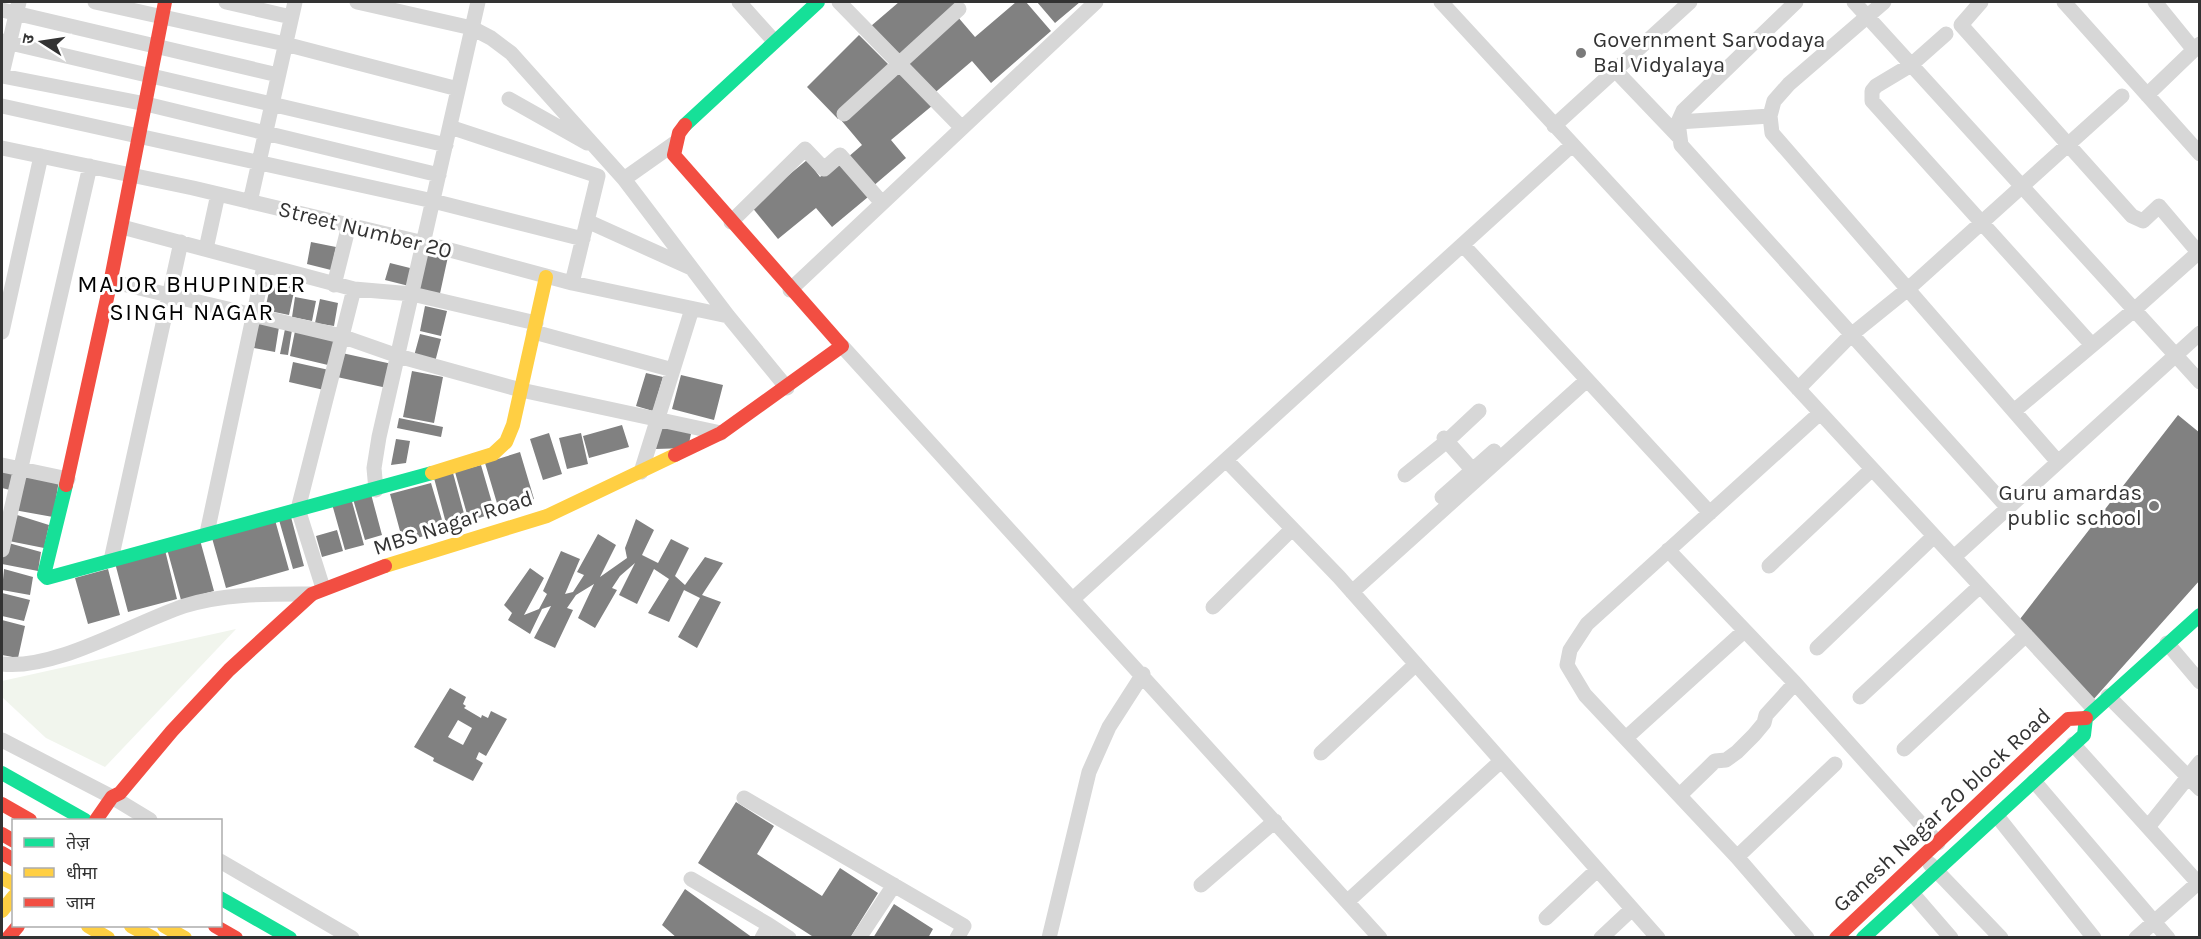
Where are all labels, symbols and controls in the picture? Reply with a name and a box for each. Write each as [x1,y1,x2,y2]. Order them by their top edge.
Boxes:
north arrow [12,12,72,72]
place label: Government Sarvodaya Bal Vidyalaya [1593,27,1825,78]
text: उ [18,32,38,46]
marker: Government Sarvodaya Bal Vidyalaya [1574,46,1588,60]
street label: Street Number 20 [276,196,454,264]
district label: MAJOR BHUPINDER SINGH NAGAR [77,270,307,326]
place label: Guru amardas public school [1999,480,2142,531]
street label: MBS Nagar Road [370,485,536,561]
marker: Guru amardas public school [2147,499,2161,513]
street label: Ganesh Nagar 20 block Road [1828,702,2056,918]
legend [12,819,222,927]
text: तेज़ [66,832,90,854]
text: धीमा [66,862,97,884]
text: जाम [66,892,96,914]

